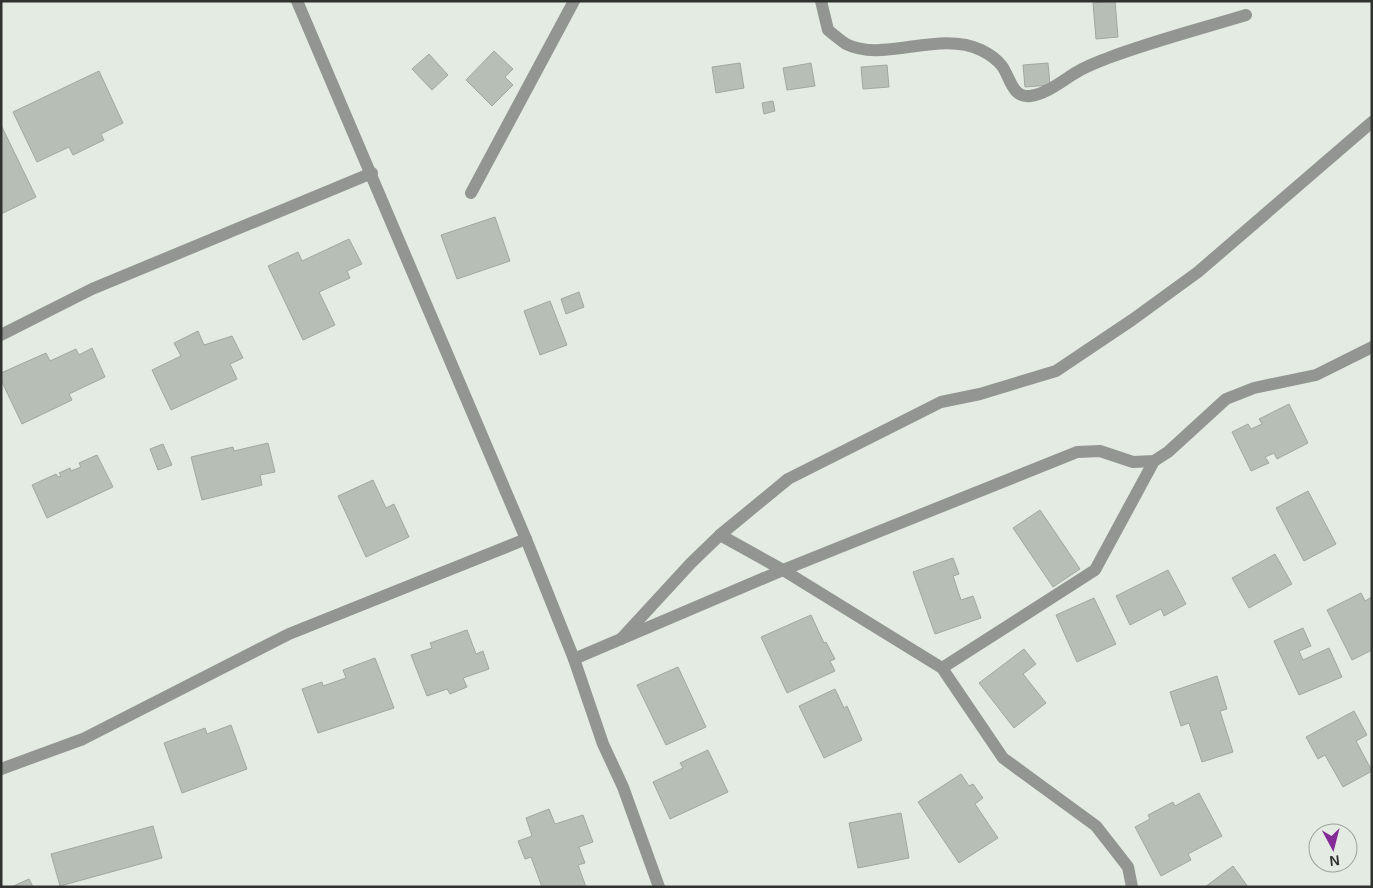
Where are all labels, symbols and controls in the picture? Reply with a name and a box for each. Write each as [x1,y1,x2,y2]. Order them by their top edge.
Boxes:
north arrow [1308,823,1358,873]
text: N [1329,852,1341,869]

